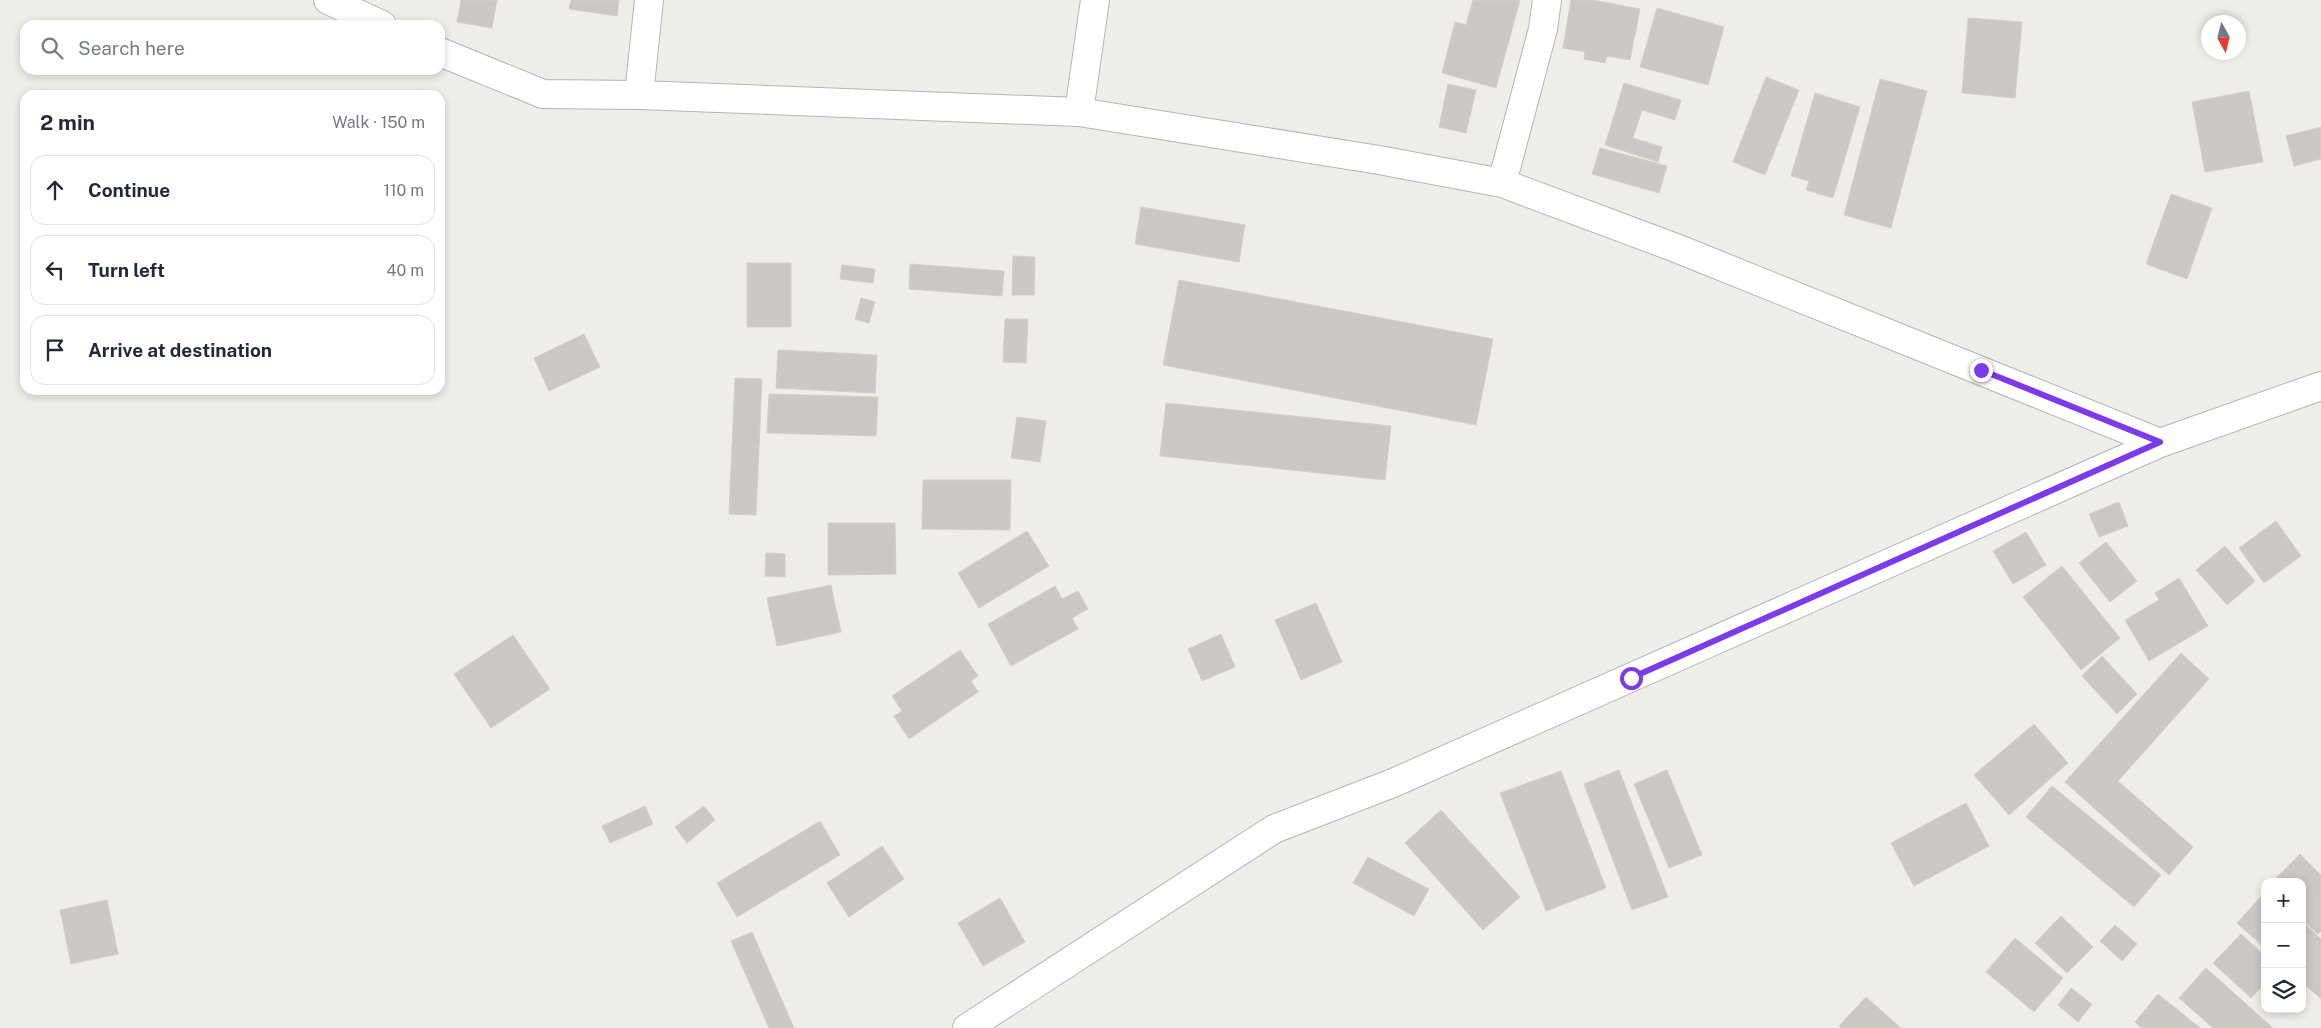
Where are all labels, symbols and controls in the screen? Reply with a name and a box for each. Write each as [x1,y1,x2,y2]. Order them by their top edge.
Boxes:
north arrow [2201,15,2246,60]
search box [20,20,445,75]
icon: search [38,34,66,62]
text: Search here [78,37,185,59]
text: 2 min [40,110,95,135]
text: Walk · 150 m [332,113,425,132]
icon: ahead [41,176,69,204]
text: Continue [88,179,170,201]
text: 110 m [383,181,424,200]
icon: left [41,256,69,284]
text: Turn left [88,259,165,281]
text: 40 m [386,261,424,280]
icon: arrive [41,336,69,364]
text: Arrive at destination [88,339,272,361]
route end [1970,359,1993,382]
route start [1620,667,1643,690]
map controls [2261,878,2306,1013]
button: + [2261,878,2306,923]
button: − [2261,923,2306,968]
button: layers [2261,968,2306,1013]

